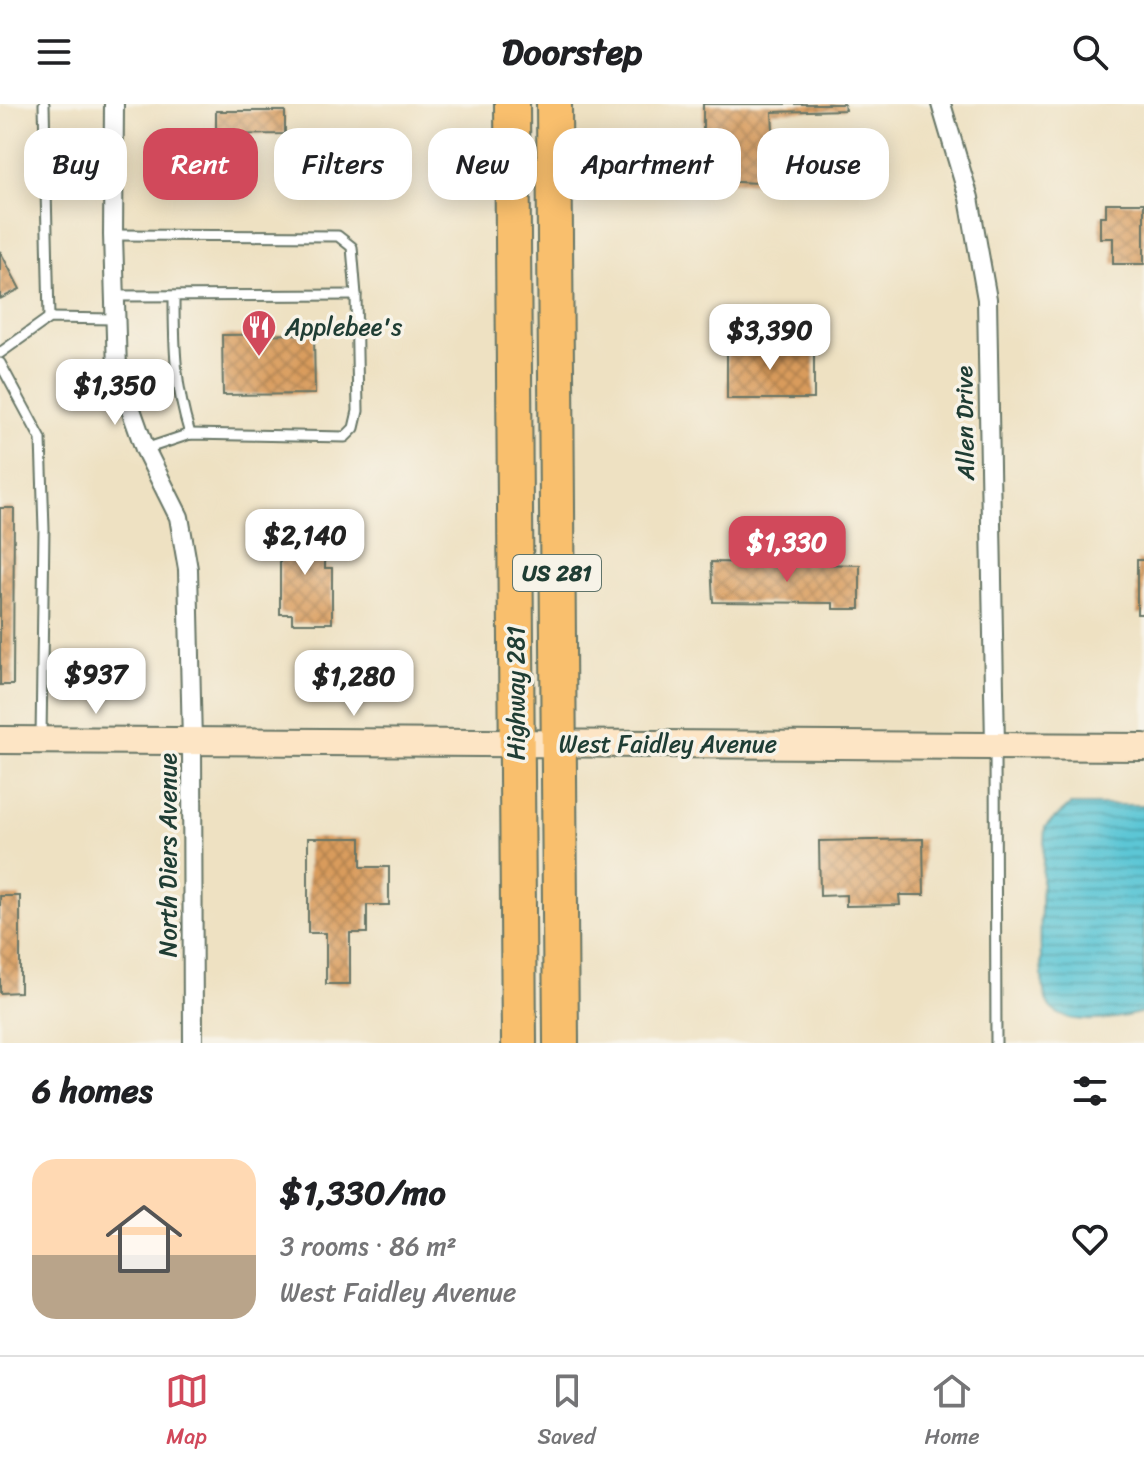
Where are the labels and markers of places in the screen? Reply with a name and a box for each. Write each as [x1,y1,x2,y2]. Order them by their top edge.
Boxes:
pin: $3,390 [705,304,835,372]
place label: Applebee's [284,306,402,348]
restaurant icon: Applebee's [240,308,278,358]
pin: $1,350 [50,359,180,427]
pin: $2,140 [240,509,370,577]
pin: $1,330 [722,516,852,584]
pin: $937 [49,648,143,716]
pin: $1,280 [289,650,419,718]

